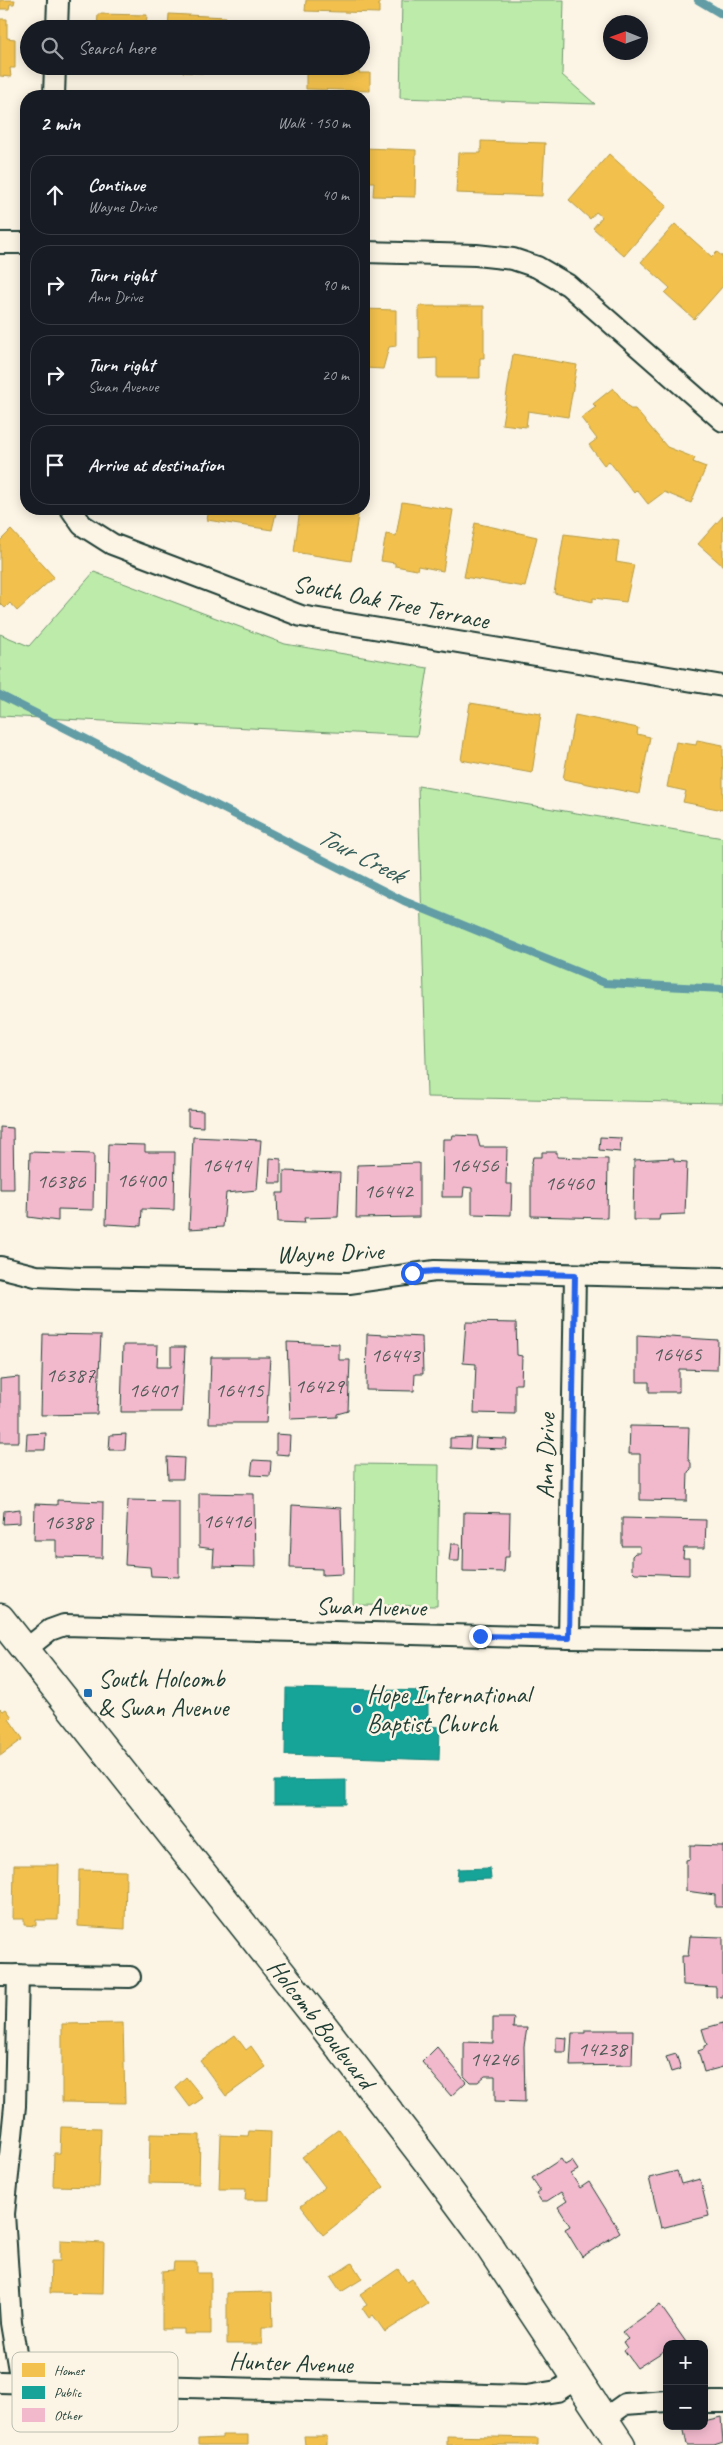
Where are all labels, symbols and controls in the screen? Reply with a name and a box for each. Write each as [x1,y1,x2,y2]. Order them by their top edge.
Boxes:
north arrow [603,15,648,60]
search box [20,20,370,75]
icon: search [38,34,66,62]
text: Search here [78,36,155,60]
text: 2 min [40,110,80,136]
text: Walk · 150 m [278,113,350,133]
text: Continue [88,173,145,197]
icon: ahead [41,181,69,209]
text: 40 m [322,185,349,205]
text: Wayne Drive [88,197,156,217]
text: Turn right [88,263,155,287]
icon: right [41,271,69,299]
text: 90 m [322,275,349,295]
text: Ann Drive [88,287,143,307]
text: Turn right [88,353,155,377]
icon: right [41,361,69,389]
text: 20 m [322,365,349,385]
text: Swan Avenue [88,377,158,397]
icon: arrive [41,451,69,479]
text: Arrive at destination [88,453,224,477]
street label: South Oak Tree Terrace [291,567,493,637]
water label: Tour Creek [312,819,415,893]
house number: 16414 [201,1151,253,1179]
house number: 16456 [449,1151,500,1179]
house number: 16400 [116,1166,168,1194]
house number: 16386 [36,1167,87,1195]
house number: 16460 [544,1169,596,1197]
house number: 16442 [363,1177,415,1205]
street label: Wayne Drive [276,1235,386,1271]
route start [401,1262,424,1285]
house number: 16465 [652,1340,703,1368]
house number: 16443 [370,1341,422,1369]
house number: 16387 [45,1361,96,1389]
house number: 16429 [294,1372,346,1400]
house number: 16401 [128,1376,179,1404]
house number: 16415 [214,1376,265,1404]
street label: Ann Drive [529,1411,563,1499]
house number: 16416 [202,1507,253,1535]
house number: 16388 [43,1508,95,1536]
street label: Swan Avenue [316,1590,428,1624]
route end [469,1625,492,1648]
place label: South Holcomb & Swan Avenue [98,1663,230,1724]
place label: Hope International Baptist Church [367,1679,535,1740]
marker: South Holcomb & Swan Avenue [82,1687,94,1699]
marker: Hope International Baptist Church [351,1703,363,1715]
street label: Holcomb Boulevard [260,1953,384,2099]
house number: 14238 [577,2035,629,2063]
house number: 14246 [469,2045,520,2073]
map controls [663,2340,708,2430]
button: + [663,2340,708,2385]
street label: Hunter Avenue [229,2345,355,2381]
legend [12,2352,178,2432]
text: Homes [54,2362,85,2379]
text: Public [54,2384,82,2401]
button: − [663,2385,708,2430]
text: Other [54,2407,83,2424]

